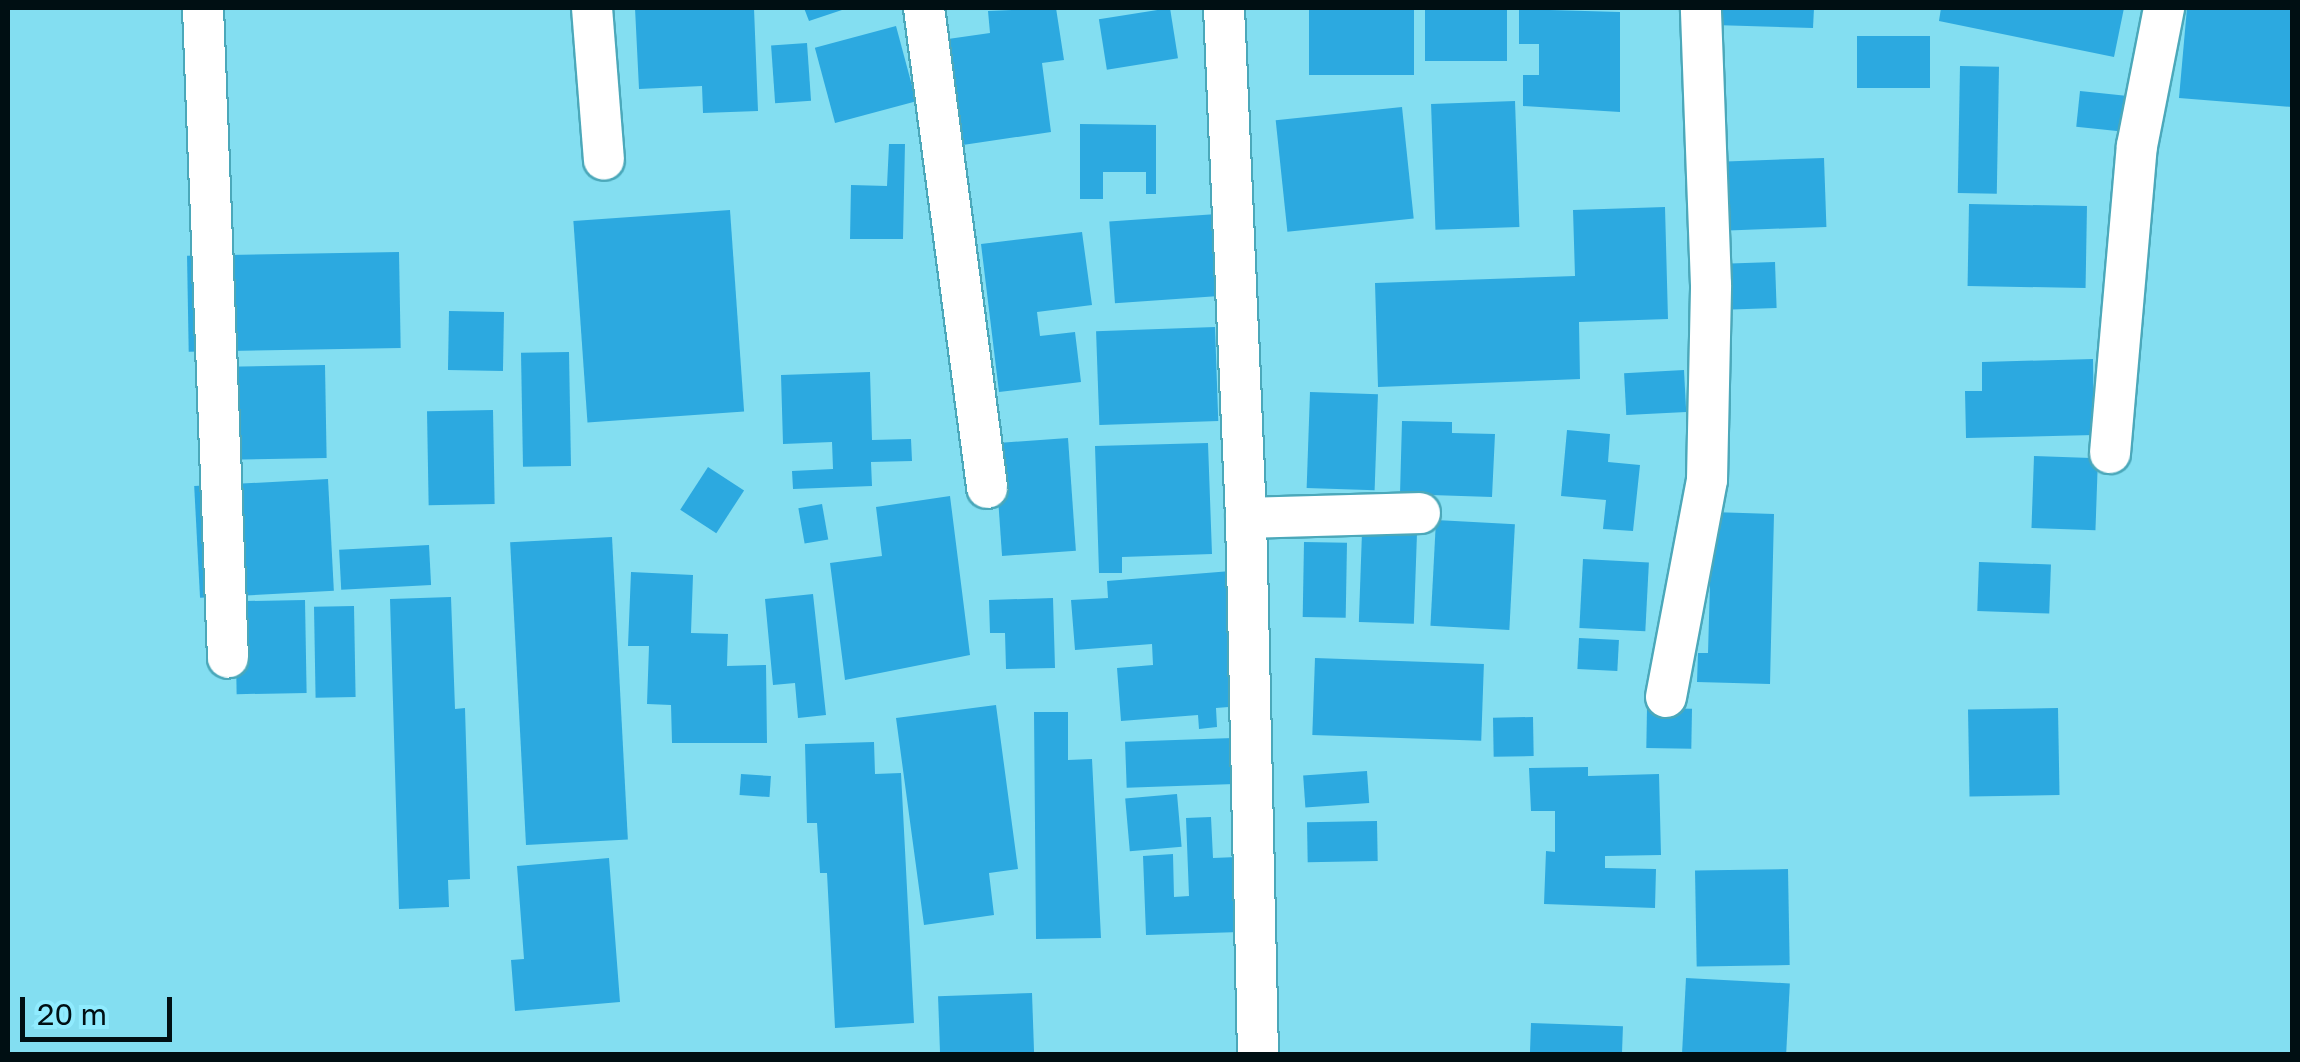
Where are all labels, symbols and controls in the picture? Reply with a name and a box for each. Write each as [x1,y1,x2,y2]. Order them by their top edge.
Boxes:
scale bar [25,977,178,1039]
text: 20 m [37,996,107,1032]

